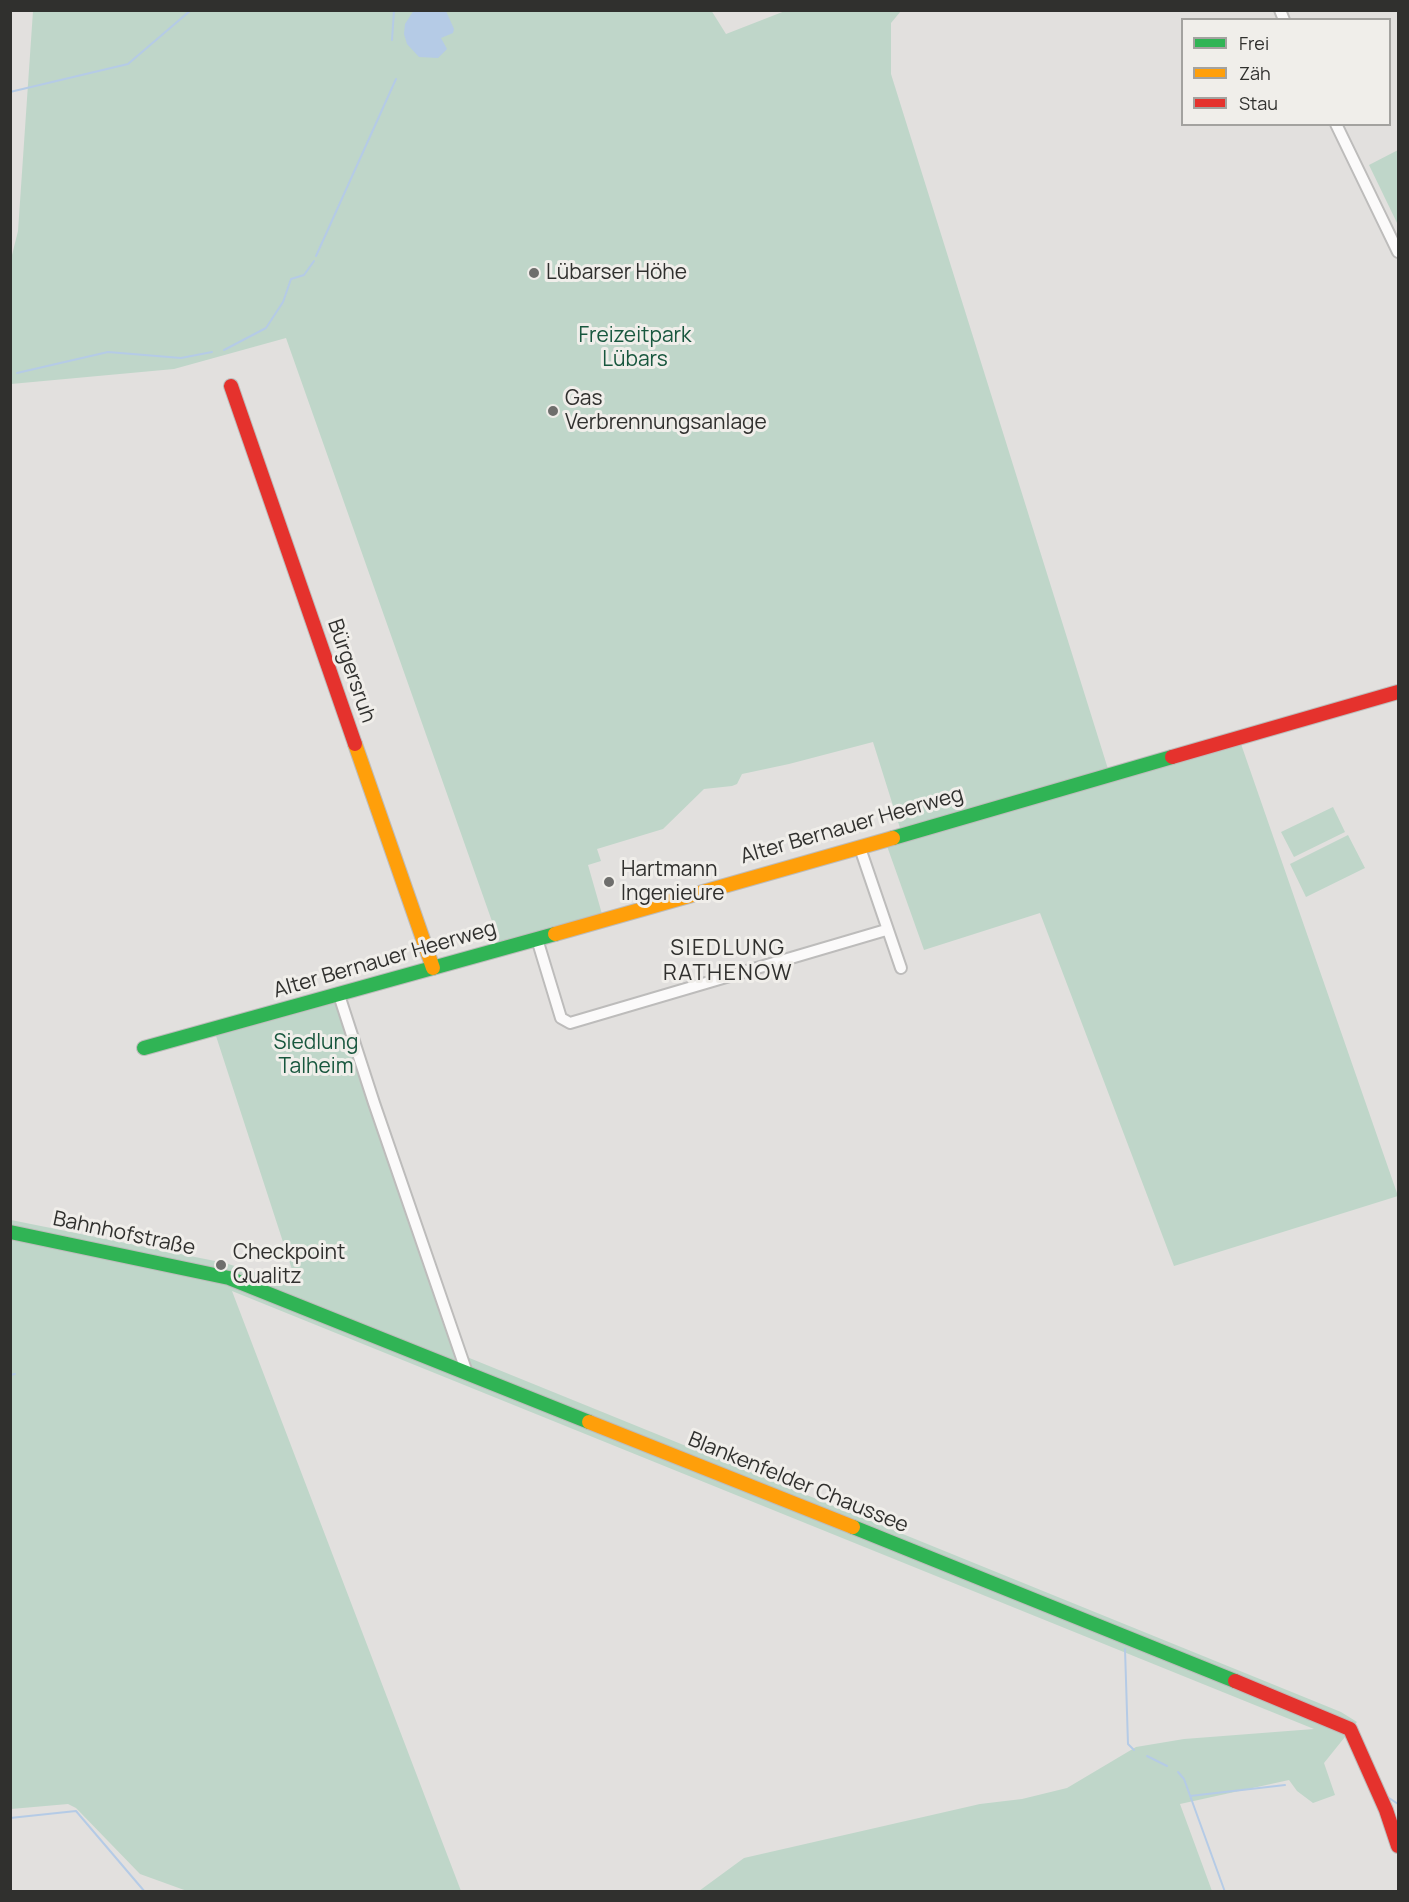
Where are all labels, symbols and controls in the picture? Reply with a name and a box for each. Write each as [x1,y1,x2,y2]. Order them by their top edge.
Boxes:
legend [1181,18,1391,126]
text: Frei [1239,31,1269,55]
text: Zäh [1239,61,1271,85]
text: Stau [1239,91,1278,115]
place label: Lübarser Höhe [546,260,687,286]
marker: Lübarser Höhe [527,266,541,280]
park label: Freizeitpark Lübars [578,323,692,373]
place label: Gas Verbrennungsanlage [565,386,767,436]
marker: Gas Verbrennungsanlage [546,404,560,418]
street label: Bürgersruh [322,616,380,726]
street label: Alter Bernauer Heerweg [738,782,966,870]
place label: Hartmann Ingenieure [621,857,725,907]
marker: Hartmann Ingenieure [602,875,616,889]
street label: Alter Bernauer Heerweg [271,916,499,1004]
district label: SIEDLUNG RATHENOW [663,936,793,987]
park label: Siedlung Talheim [274,1030,358,1080]
street label: Bahnhofstraße [51,1207,197,1261]
place label: Checkpoint Qualitz [233,1240,345,1290]
marker: Checkpoint Qualitz [214,1258,228,1272]
street label: Blankenfelder Chaussee [684,1427,912,1539]

